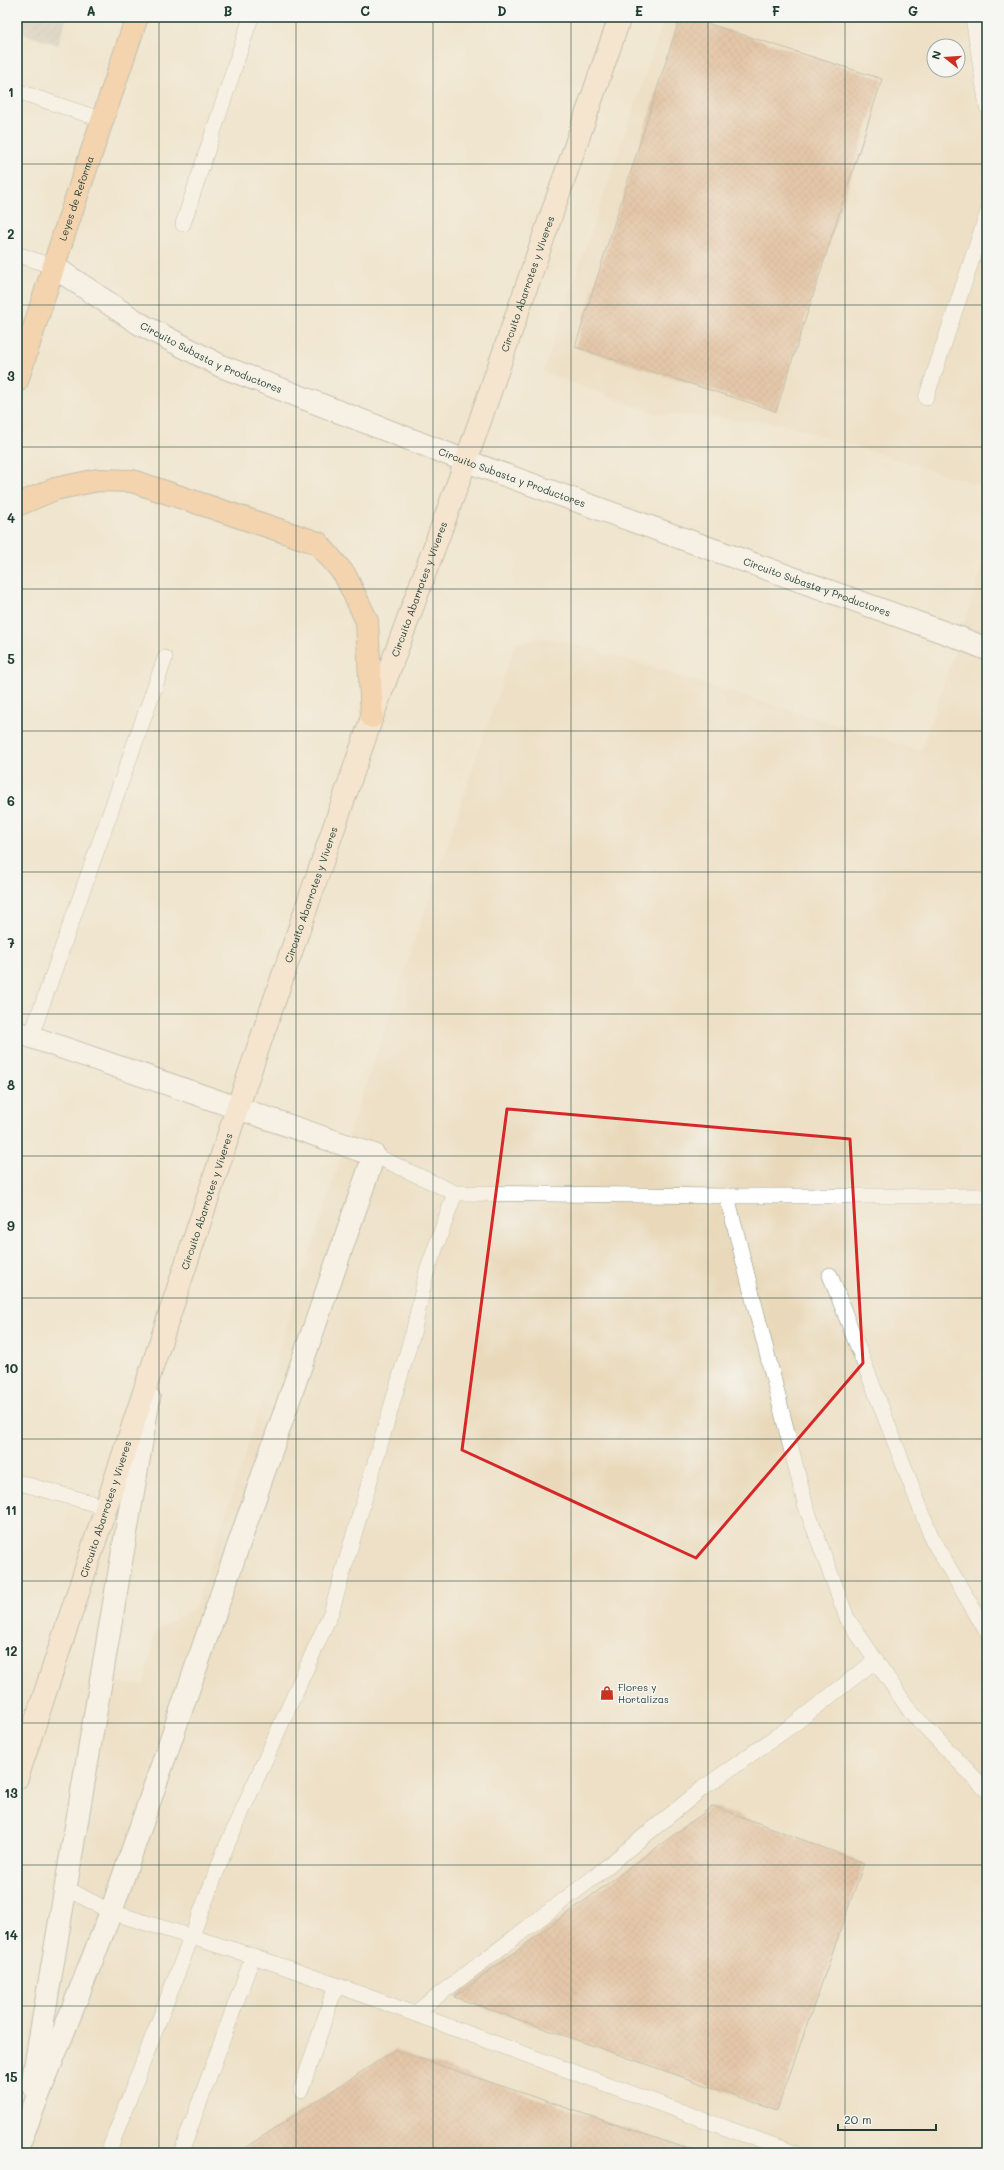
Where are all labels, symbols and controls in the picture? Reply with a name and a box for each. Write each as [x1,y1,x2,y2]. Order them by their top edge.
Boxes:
text: A [86,2,96,19]
text: B [224,2,233,19]
text: C [360,2,370,19]
text: D [497,2,507,19]
text: E [635,2,643,19]
text: F [772,2,780,19]
text: G [908,2,918,19]
north arrow [926,38,966,78]
text: N [928,49,944,61]
text: 1 [8,83,14,100]
street label: Leyes de Reforma [55,154,97,242]
street label: Circuito Abarrotes y Víveres [497,214,558,354]
text: 2 [7,225,15,242]
street label: Circuito Subasta y Productores [138,318,285,396]
text: 3 [7,367,15,384]
street label: Circuito Subasta y Productores [437,444,588,510]
text: 4 [7,509,15,526]
street label: Circuito Abarrotes y Víveres [388,520,450,659]
street label: Circuito Subasta y Productores [741,554,893,620]
text: 5 [7,650,15,667]
text: 6 [7,792,15,809]
street label: Circuito Abarrotes y Víveres [281,825,341,965]
text: 7 [7,934,15,951]
text: 8 [7,1076,15,1093]
street label: Circuito Abarrotes y Víveres [178,1131,236,1272]
text: 9 [7,1217,15,1234]
text: 10 [4,1359,18,1376]
street label: Circuito Abarrotes y Víveres [76,1439,134,1579]
text: 11 [5,1501,17,1518]
text: 12 [4,1642,18,1659]
place label: Flores y Hortalizas [618,1680,669,1706]
shop icon: Flores y Hortalizas [599,1685,615,1701]
text: 13 [4,1784,18,1801]
text: 14 [4,1926,18,1943]
text: 15 [4,2068,18,2085]
scale bar [838,2106,936,2132]
text: 20 m [844,2111,872,2127]

